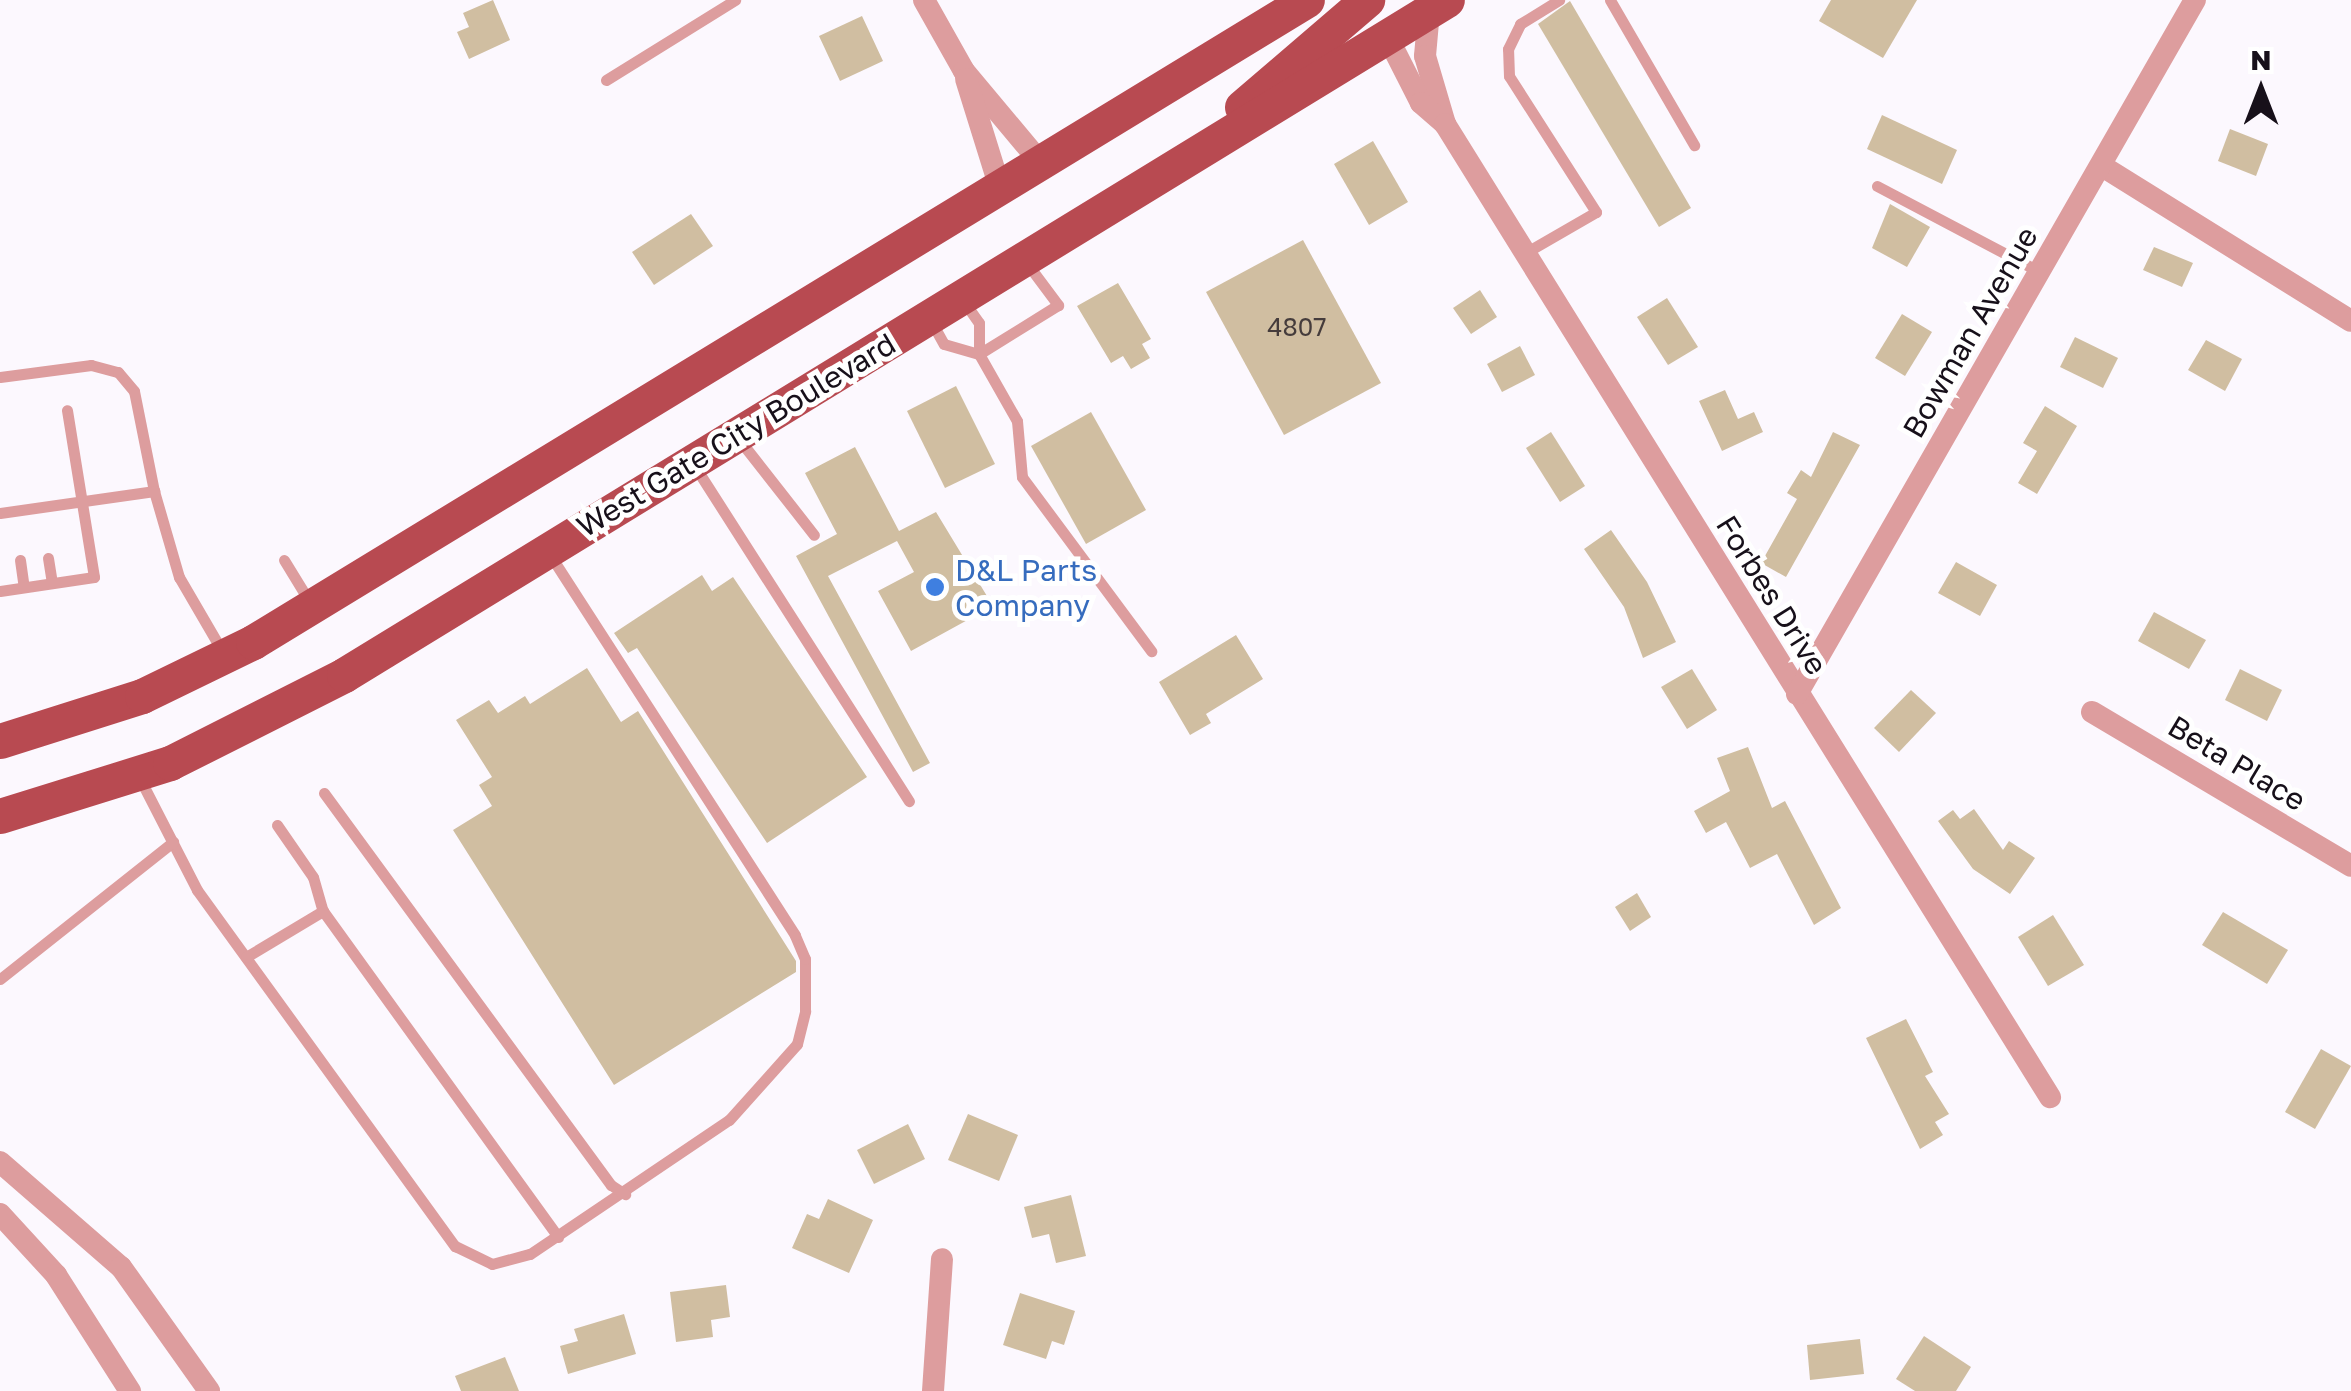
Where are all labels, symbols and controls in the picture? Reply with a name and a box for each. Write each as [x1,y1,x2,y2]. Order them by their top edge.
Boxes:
north arrow [2211,40,2311,140]
text: N [2250,43,2272,76]
street label: Bowman Avenue [1895,220,2045,444]
house number: 4807 [1267,312,1327,342]
street label: West Gate City Boulevard [570,325,902,545]
street label: Forbes Drive [1709,509,1835,681]
place label: D&L Parts Company [955,552,1097,622]
marker: D&L Parts Company [924,576,946,598]
street label: Beta Place [2162,708,2312,818]

